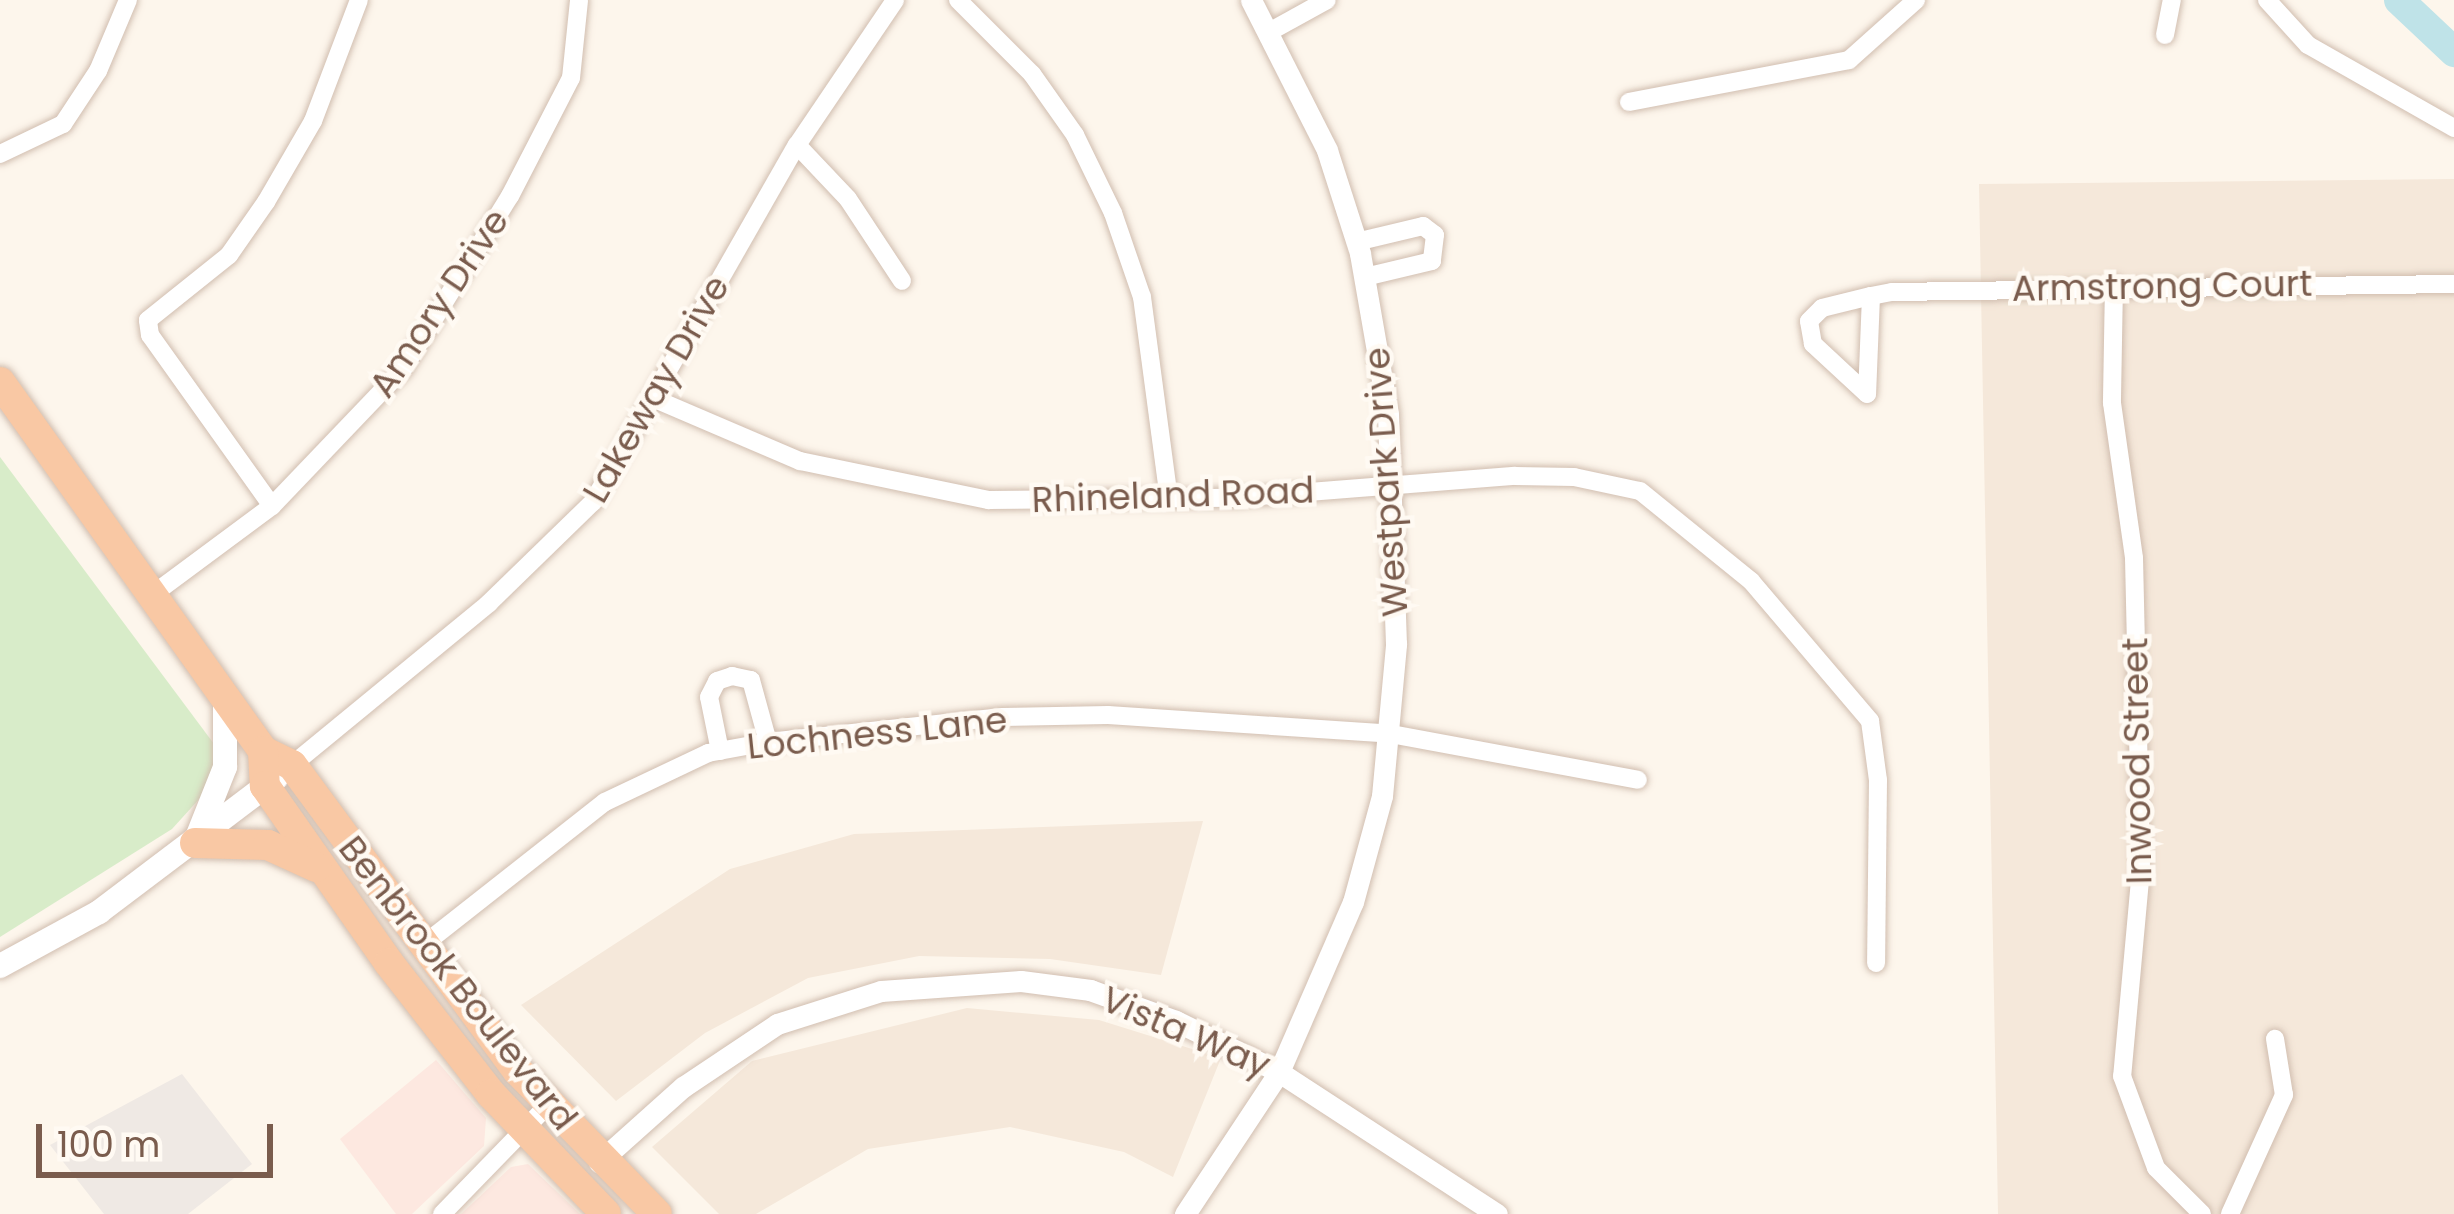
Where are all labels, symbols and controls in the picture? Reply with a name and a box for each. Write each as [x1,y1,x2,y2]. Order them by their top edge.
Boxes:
street label: Amory Drive [360,201,518,405]
street label: Armstrong Court [2011,262,2313,310]
street label: Lakeway Drive [574,268,738,510]
street label: Westpark Drive [1355,346,1417,618]
street label: Rhineland Road [1031,468,1315,522]
street label: Inwood Street [2113,637,2161,885]
street label: Lochness Lane [745,698,1009,768]
street label: Benbrook Boulevard [330,827,586,1139]
street label: Vista Way [1095,977,1277,1087]
scale bar [42,1100,279,1174]
text: 100 m [57,1119,160,1170]

